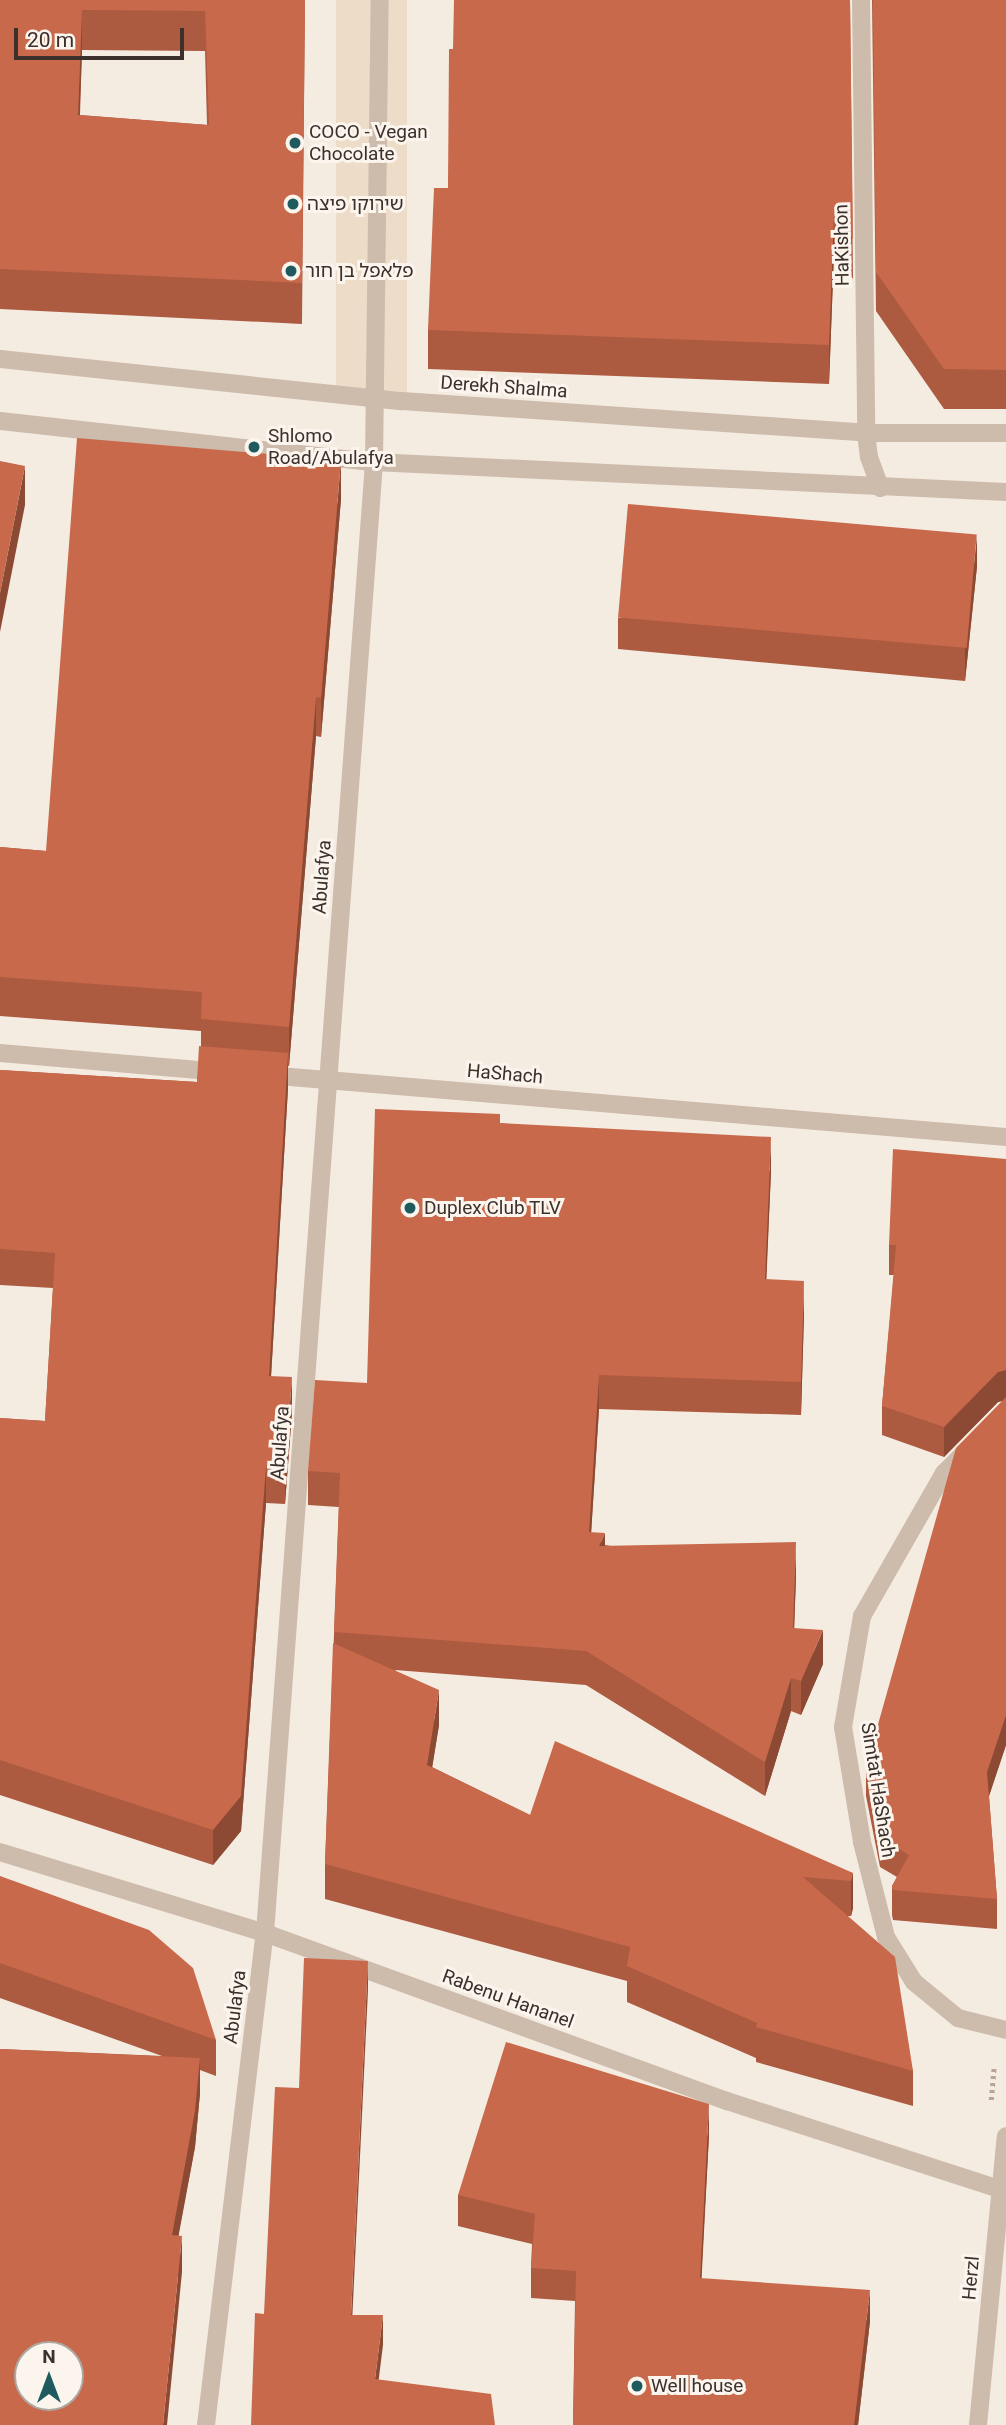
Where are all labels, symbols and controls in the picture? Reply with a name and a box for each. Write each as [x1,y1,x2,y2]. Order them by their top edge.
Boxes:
scale bar [18,14,187,58]
text: 20 m [27,28,74,52]
place label: COCO - Vegan Chocolate [309,121,428,165]
marker: COCO - Vegan Chocolate [287,135,303,151]
place label: שירוקו פיצה [307,193,404,215]
marker: שירוקו פיצה [285,196,301,212]
street label: HaKishon [830,204,854,286]
place label: פלאפל בן חור [305,260,414,282]
marker: פלאפל בן חור [283,263,299,279]
street label: Derekh Shalma [440,371,568,403]
place label: Shlomo Road/Abulafya [268,425,394,469]
marker: Shlomo Road/Abulafya [246,439,262,455]
street label: Abulafya [308,839,336,915]
street label: HaShach [466,1059,544,1089]
place label: Duplex Club TLV [424,1197,561,1219]
marker: Duplex Club TLV [402,1200,418,1216]
street label: Abulafya [266,1405,294,1481]
street label: Simtat HaShach [856,1721,900,1859]
street label: Rabenu Hananel [439,1965,577,2033]
street label: Abulafya [219,1969,251,2045]
street label: Herzl [958,2255,984,2301]
north arrow [14,2341,84,2411]
text: N [42,2345,56,2368]
place label: Well house [651,2375,743,2397]
marker: Well house [629,2378,645,2394]

